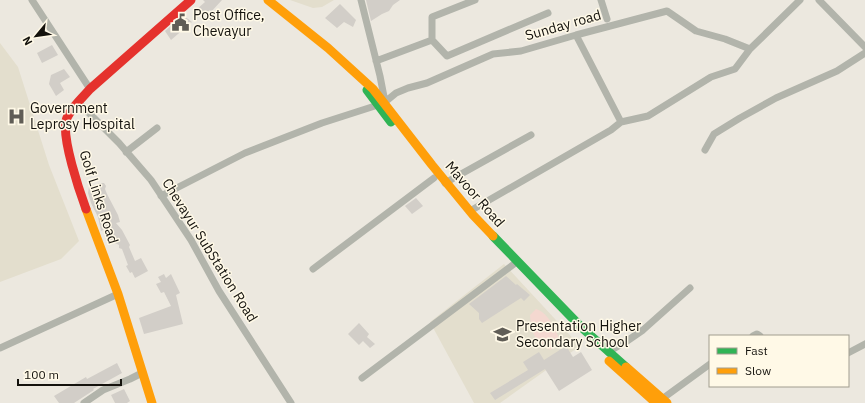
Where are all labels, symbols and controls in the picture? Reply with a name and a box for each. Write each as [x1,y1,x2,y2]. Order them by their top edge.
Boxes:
place label: Post Office, Chevayur [193,6,265,40]
street label: Sunday road [523,6,603,44]
public building icon: Post Office, Chevayur [170,13,190,33]
north arrow [16,16,56,56]
text: N [19,34,35,48]
place label: Government Leprosy Hospital [30,99,135,133]
hospital icon: Government Leprosy Hospital [7,106,27,126]
street label: Golf Links Road [75,148,123,246]
street label: Mavoor Road [441,157,509,231]
street label: Chevayur SubStation Road [158,175,262,325]
place label: Presentation Higher Secondary School [516,317,641,351]
school or university icon: Presentation Higher Secondary School [493,324,513,344]
legend [709,335,849,387]
text: Fast [745,343,768,358]
scale bar [18,361,121,387]
text: Slow [745,363,771,378]
text: 100 m [24,367,59,382]

